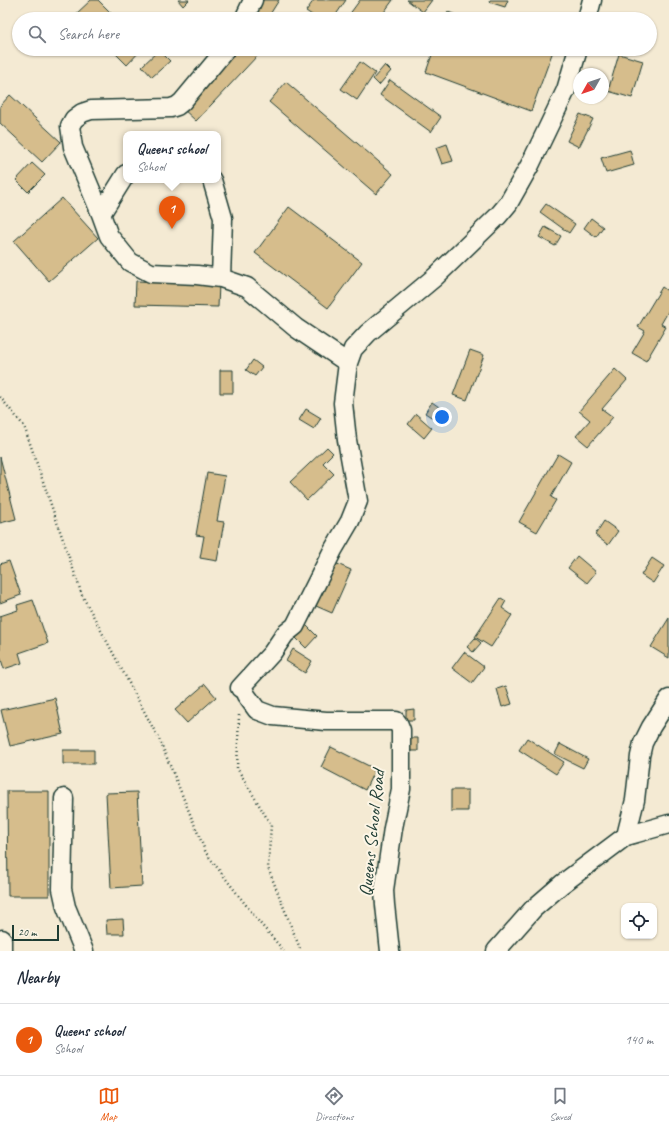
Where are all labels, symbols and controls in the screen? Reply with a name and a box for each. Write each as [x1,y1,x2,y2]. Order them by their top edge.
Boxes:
search box [12,12,657,56]
icon: search [26,23,48,45]
text: Search here [58,25,119,44]
north arrow [573,68,609,104]
popup [123,131,221,183]
text: Queens school [137,140,207,159]
text: School [137,159,165,175]
pin: 1 [159,196,185,229]
your location [432,407,452,427]
street label: Queens School Road [353,766,391,898]
map controls [621,903,657,939]
button: locate [621,903,657,939]
scale bar [12,923,59,942]
text: 20 m [18,925,37,939]
text: Nearby [16,967,59,988]
text: Queens school [54,1022,124,1041]
text: 1 [26,1032,32,1048]
text: 140 m [625,1032,653,1048]
text: School [54,1041,82,1057]
tab: Map [98,1085,120,1123]
tab: Directions [315,1085,354,1123]
tab: Saved [549,1085,571,1123]

